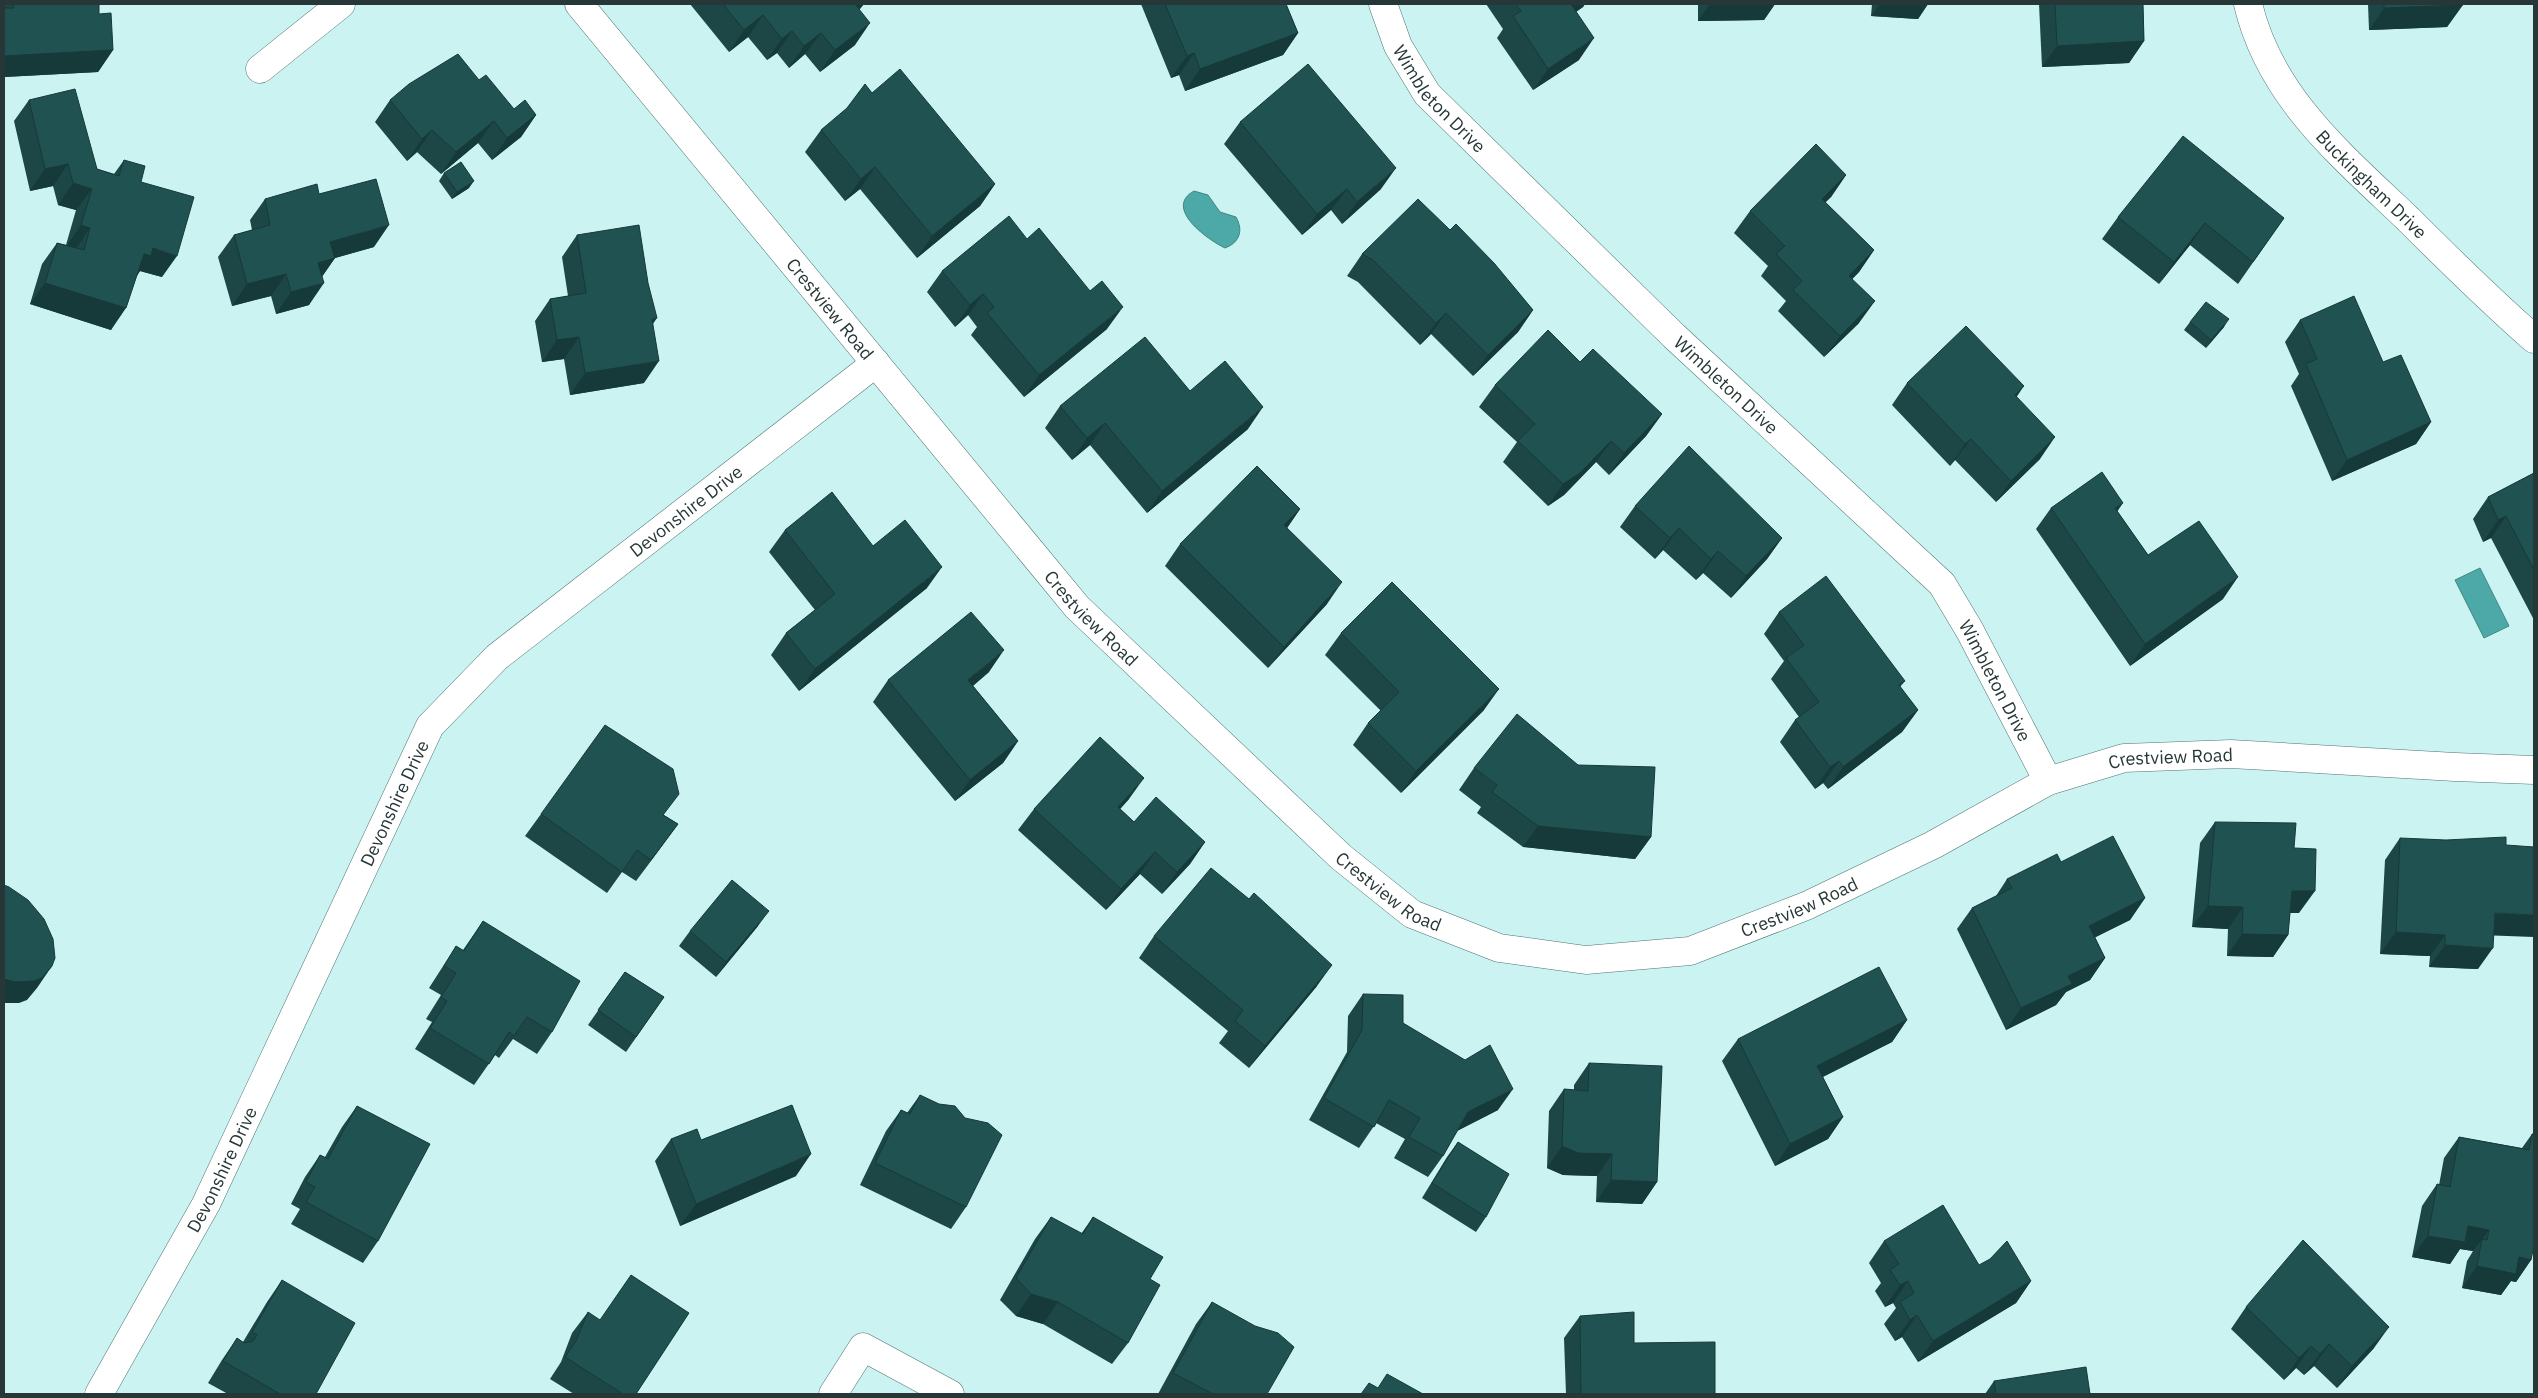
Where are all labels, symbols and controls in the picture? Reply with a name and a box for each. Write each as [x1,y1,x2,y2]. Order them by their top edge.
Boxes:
street label: Wimbleton Drive [1388,40,1491,157]
street label: Buckingham Drive [2311,125,2432,243]
street label: Crestview Road [782,253,879,364]
street label: Wimbleton Drive [1669,331,1784,439]
street label: Devonshire Drive [625,459,747,562]
street label: Crestview Road [1040,565,1143,671]
street label: Wimbleton Drive [1954,615,2037,745]
street label: Devonshire Drive [355,736,433,870]
street label: Crestview Road [2105,742,2233,774]
street label: Crestview Road [1331,846,1445,936]
street label: Crestview Road [1737,871,1861,942]
street label: Devonshire Drive [181,1103,262,1236]

